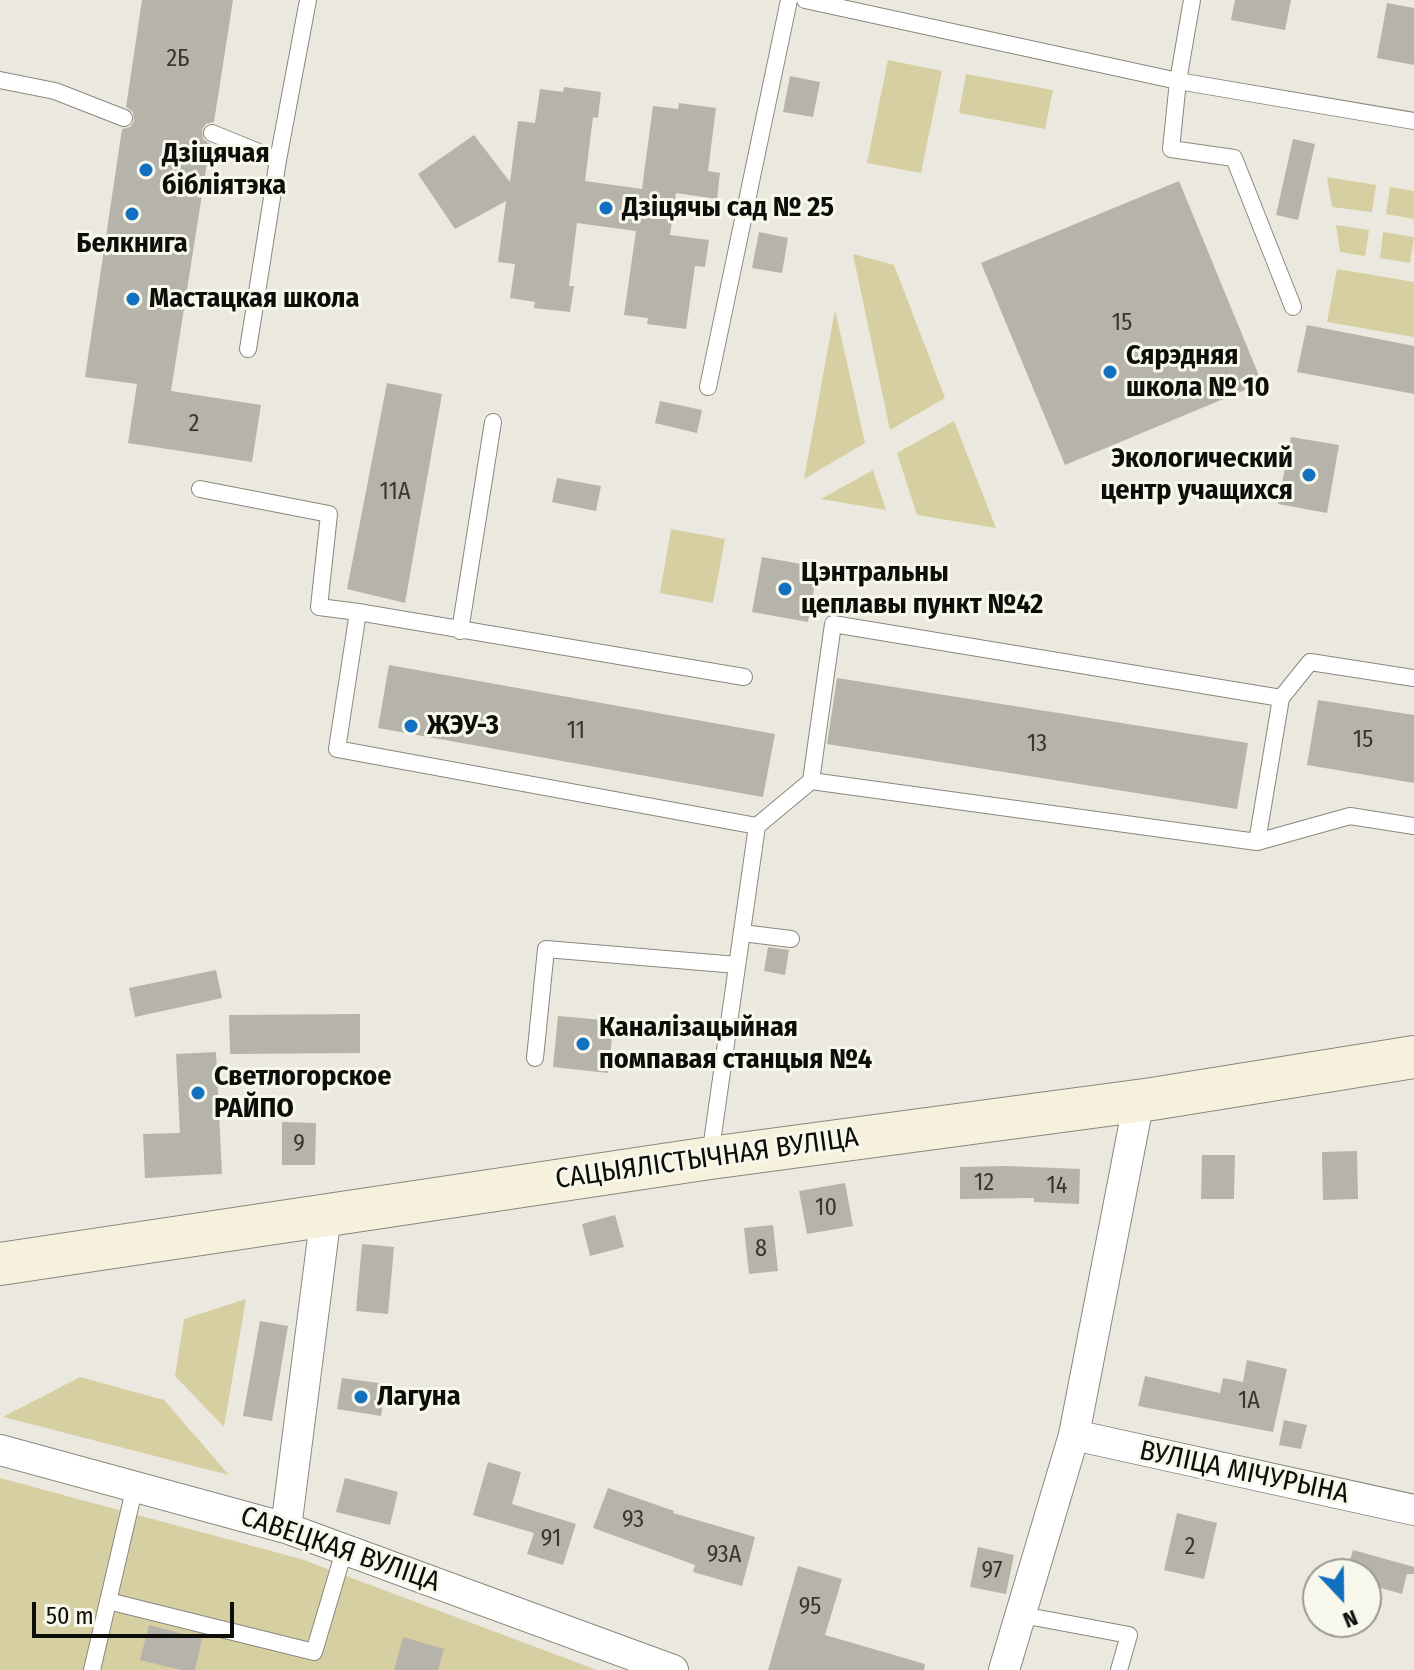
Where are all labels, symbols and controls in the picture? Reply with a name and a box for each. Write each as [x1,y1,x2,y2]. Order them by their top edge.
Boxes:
house number: 2Б [166,45,190,73]
place label: Дзіцячая бібліятэка [162,137,286,203]
marker: Дзіцячая бібліятэка [137,161,155,179]
place label: Дзіцячы сад № 25 [622,191,834,225]
marker: Дзіцячы сад № 25 [597,199,615,217]
marker: Белкнига [123,205,141,223]
place label: Белкнига [76,227,188,261]
place label: Мастацкая школа [149,282,359,316]
marker: Мастацкая школа [124,290,142,308]
house number: 15 [1112,309,1132,337]
place label: Сярэдняя школа № 10 [1126,339,1270,405]
marker: Сярэдняя школа № 10 [1101,363,1119,381]
house number: 2 [189,410,199,438]
place label: Экологический центр учащихся [1100,442,1293,508]
marker: Экологический центр учащихся [1300,466,1318,484]
house number: 11А [379,478,411,506]
place label: Цэнтральны цеплавы пункт №42 [801,556,1043,622]
marker: Цэнтральны цеплавы пункт №42 [776,580,794,598]
place label: ЖЭУ-3 [427,709,499,743]
marker: ЖЭУ-3 [402,717,420,735]
house number: 11 [567,717,585,745]
house number: 15 [1353,726,1373,754]
house number: 13 [1027,730,1047,758]
place label: Каналізацыйная помпавая станцыя №4 [599,1011,872,1077]
marker: Каналізацыйная помпавая станцыя №4 [574,1035,592,1053]
place label: Светлогорское РАЙПО [214,1060,392,1126]
marker: Светлогорское РАЙПО [189,1084,207,1102]
street label: САЦЫЯЛІСТЫЧНАЯ ВУЛІЦА [553,1121,861,1197]
house number: 9 [293,1130,305,1158]
house number: 12 [974,1169,994,1197]
house number: 14 [1047,1172,1067,1200]
house number: 10 [815,1194,837,1222]
house number: 8 [755,1235,767,1263]
place label: Лагуна [377,1380,461,1414]
house number: 1А [1238,1387,1260,1415]
marker: Лагуна [352,1388,370,1406]
street label: ВУЛІЦА МІЧУРЫНА [1136,1434,1352,1512]
street label: САВЕЦКАЯ ВУЛІЦА [236,1500,444,1600]
house number: 93 [622,1506,644,1534]
house number: 91 [541,1525,561,1553]
house number: 2 [1185,1533,1195,1561]
house number: 93А [707,1541,741,1569]
house number: 97 [981,1557,1003,1585]
north arrow [1302,1558,1382,1638]
scale bar [36,1586,238,1636]
house number: 95 [799,1593,821,1621]
text: 50 m [46,1602,94,1630]
text: N [1339,1604,1362,1634]

